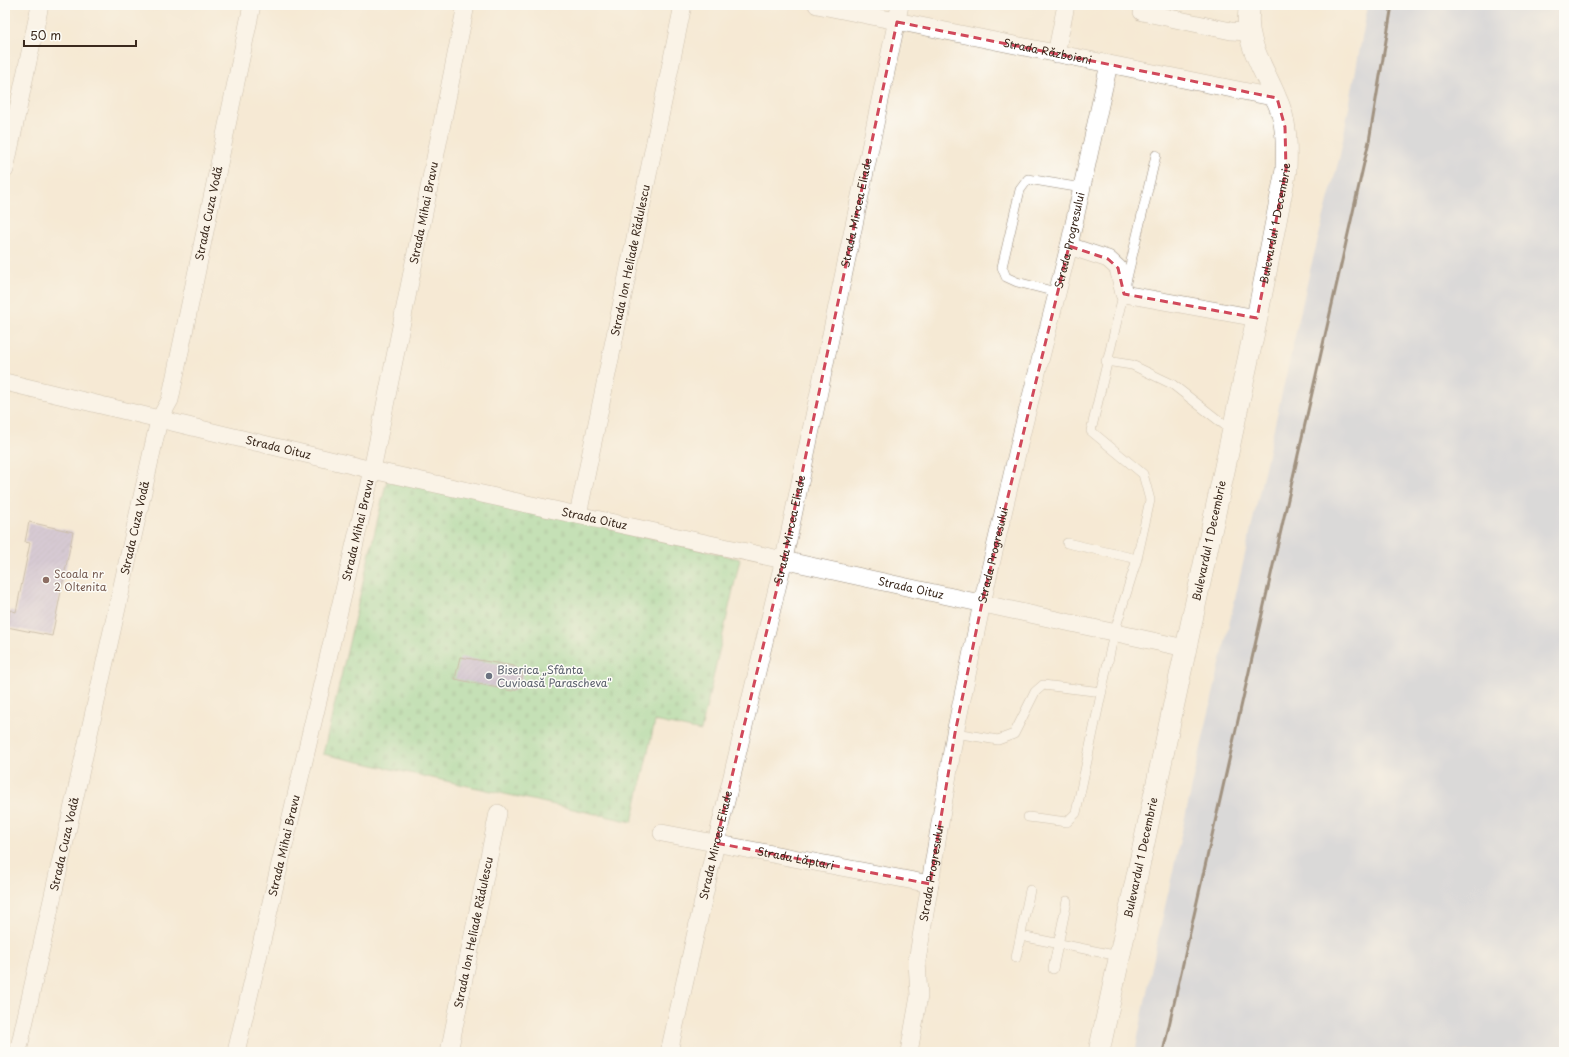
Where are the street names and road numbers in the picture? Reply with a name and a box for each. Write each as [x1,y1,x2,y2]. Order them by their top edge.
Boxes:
street label: Strada Războieni [1002,34,1093,68]
street label: Strada Mircea Eliade [836,156,876,269]
street label: Strada Mihai Bravu [405,160,442,266]
street label: Bulevardul 1 Decembrie [1255,163,1294,285]
street label: Strada Cuza Vodă [190,164,227,262]
street label: Strada Ion Heliade Rădulescu [606,183,654,338]
street label: Strada Progresului [1050,191,1089,290]
street label: Strada Oituz [244,431,313,463]
street label: Strada Mircea Eliade [769,473,809,586]
street label: Strada Mihai Bravu [337,477,378,583]
street label: Strada Cuza Vodă [116,478,153,576]
street label: Bulevardul 1 Decembrie [1187,479,1230,602]
street label: Strada Oituz [560,503,629,534]
street label: Strada Progresului [973,505,1012,605]
street label: Strada Oituz [876,572,945,603]
street label: Strada Mircea Eliade [694,789,736,901]
street label: Strada Mihai Bravu [264,793,304,898]
street label: Strada Cuza Vodă [45,794,83,893]
street label: Bulevardul 1 Decembrie [1119,795,1162,919]
street label: Strada Progresului [915,823,948,923]
street label: Strada Lăptari [756,842,836,874]
street label: Strada Ion Heliade Rădulescu [449,855,497,1010]

